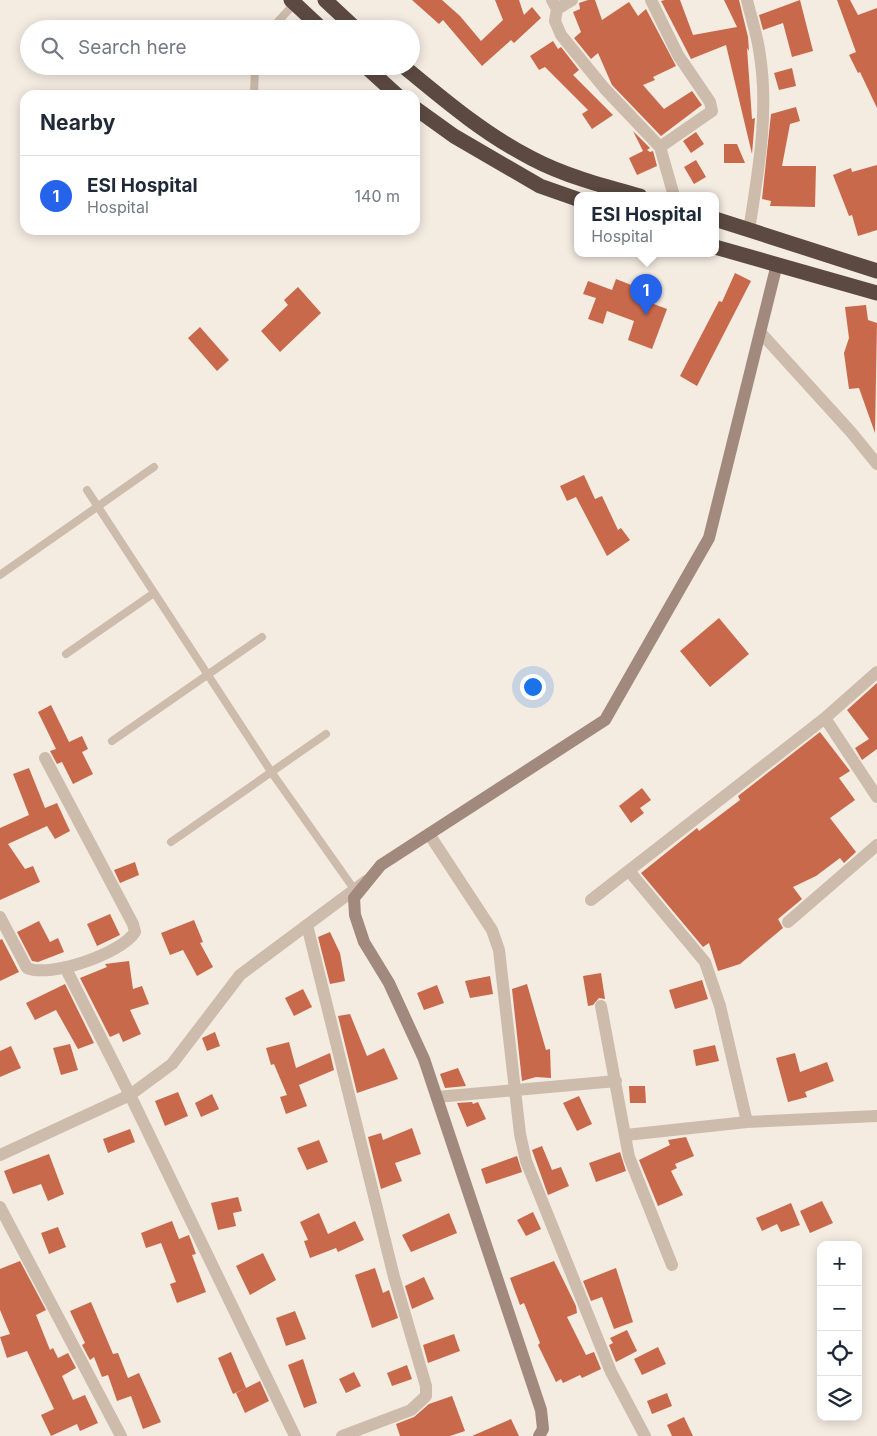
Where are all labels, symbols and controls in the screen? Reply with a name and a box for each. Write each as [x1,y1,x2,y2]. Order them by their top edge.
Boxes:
search box [20,20,420,75]
icon: search [38,34,66,62]
text: Search here [78,36,187,59]
text: Nearby [40,110,115,135]
text: ESI Hospital [87,174,198,197]
text: 1 [53,186,59,206]
text: 140 m [355,186,400,206]
popup [574,192,719,257]
text: Hospital [87,197,149,217]
text: ESI Hospital [591,203,702,226]
text: Hospital [591,226,653,246]
pin: 1 [630,274,662,315]
your location [520,674,546,700]
map controls [817,1241,862,1421]
button: + [817,1241,862,1286]
button: − [817,1286,862,1331]
button: locate [817,1331,862,1376]
button: layers [817,1376,862,1421]

